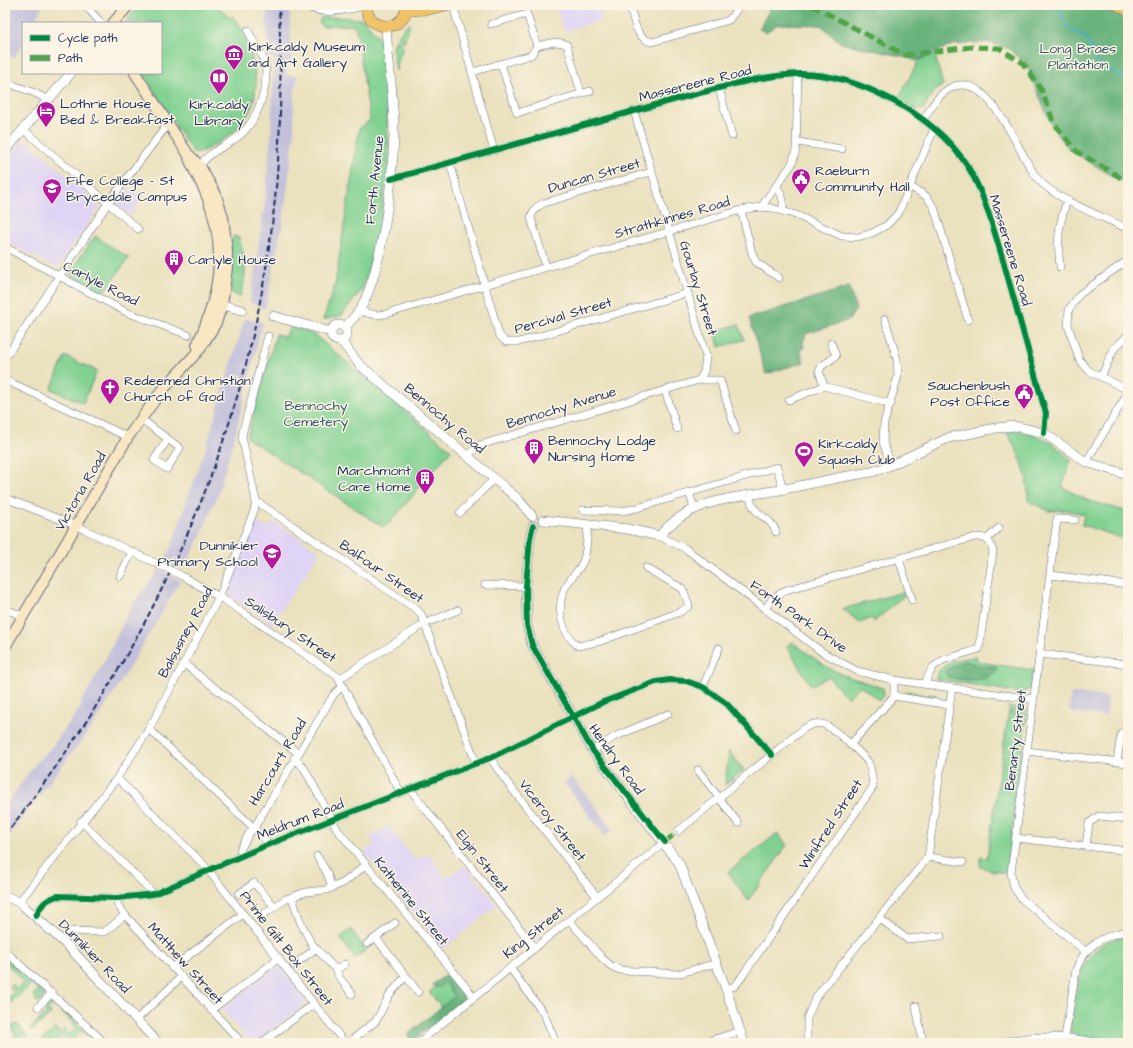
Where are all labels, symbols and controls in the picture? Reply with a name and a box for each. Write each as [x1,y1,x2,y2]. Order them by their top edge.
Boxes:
legend [22,22,162,74]
text: Cycle path [58,30,117,48]
place label: Kirkcaldy Museum and Art Gallery [248,37,365,73]
park label: Long Braes Plantation [1040,39,1116,75]
museum icon: Kirkcaldy Museum and Art Gallery [223,43,245,71]
text: Path [58,50,83,67]
street label: Massereene Road [637,60,754,108]
library icon: Kirkcaldy Library [208,67,230,95]
place label: Lothrie House Bed & Breakfast [60,94,175,130]
place label: Kirkcaldy Library [189,95,249,131]
hotel icon: Lothrie House Bed & Breakfast [35,100,57,128]
street label: Forth Avenue [360,134,390,225]
street label: Duncan Street [546,153,643,199]
place label: Raeburn Community Hall [815,161,910,197]
public building icon: Raeburn Community Hall [790,167,812,195]
place label: Fife College - St Brycedale Campus [66,171,187,207]
school or university icon: Fife College - St Brycedale Campus [41,177,63,205]
street label: Strathkinnes Road [612,192,732,244]
street label: Massereene Road [984,192,1036,308]
street label: Gourlay Street [674,238,722,338]
building icon: Carlyle House [163,248,185,276]
place label: Carlyle House [188,250,277,270]
street label: Carlyle Road [59,256,142,311]
street label: Percival Street [512,292,615,339]
place label: Redeemed Christian Church of God [124,371,251,407]
place label: Sauchenbush Post Office [927,376,1010,412]
church icon: Redeemed Christian Church of God [99,377,121,405]
street label: Bennochy Road [399,379,489,459]
street label: Bennochy Avenue [504,382,619,434]
public building icon: Sauchenbush Post Office [1013,382,1035,410]
park label: Bennochy Cemetery [284,396,349,432]
place label: Bennochy Lodge Nursing Home [548,431,656,467]
place label: Kirkcaldy Squash Club [818,434,895,470]
building icon: Bennochy Lodge Nursing Home [523,437,545,465]
sports icon: Kirkcaldy Squash Club [793,440,815,468]
street label: Victoria Road [50,448,112,535]
place label: Marchmont Care Home [337,461,411,497]
building icon: Marchmont Care Home [414,467,436,495]
street label: Balfour Street [335,535,428,609]
place label: Dunnikier Primary School [157,536,258,572]
school or university icon: Dunnikier Primary School [261,542,283,570]
street label: Forth Park Drive [745,576,852,658]
street label: Balsusney Road [153,583,218,682]
street label: Salisbury Street [241,592,341,668]
street label: Benarty Street [1000,688,1032,792]
street label: Harcourt Road [244,715,312,810]
street label: Hendry Road [584,720,649,799]
street label: Viceroy Street [514,775,591,866]
street label: Winifred Street [794,775,868,874]
street label: Meldrum Road [254,794,347,846]
street label: Elgin Street [451,826,514,898]
street label: Katherine Street [369,853,453,951]
street label: Prime Gilt Box Street [235,887,338,1011]
street label: King Street [499,902,569,964]
street label: Dunnikier Road [54,915,135,998]
street label: Matthew Street [143,918,228,1009]

